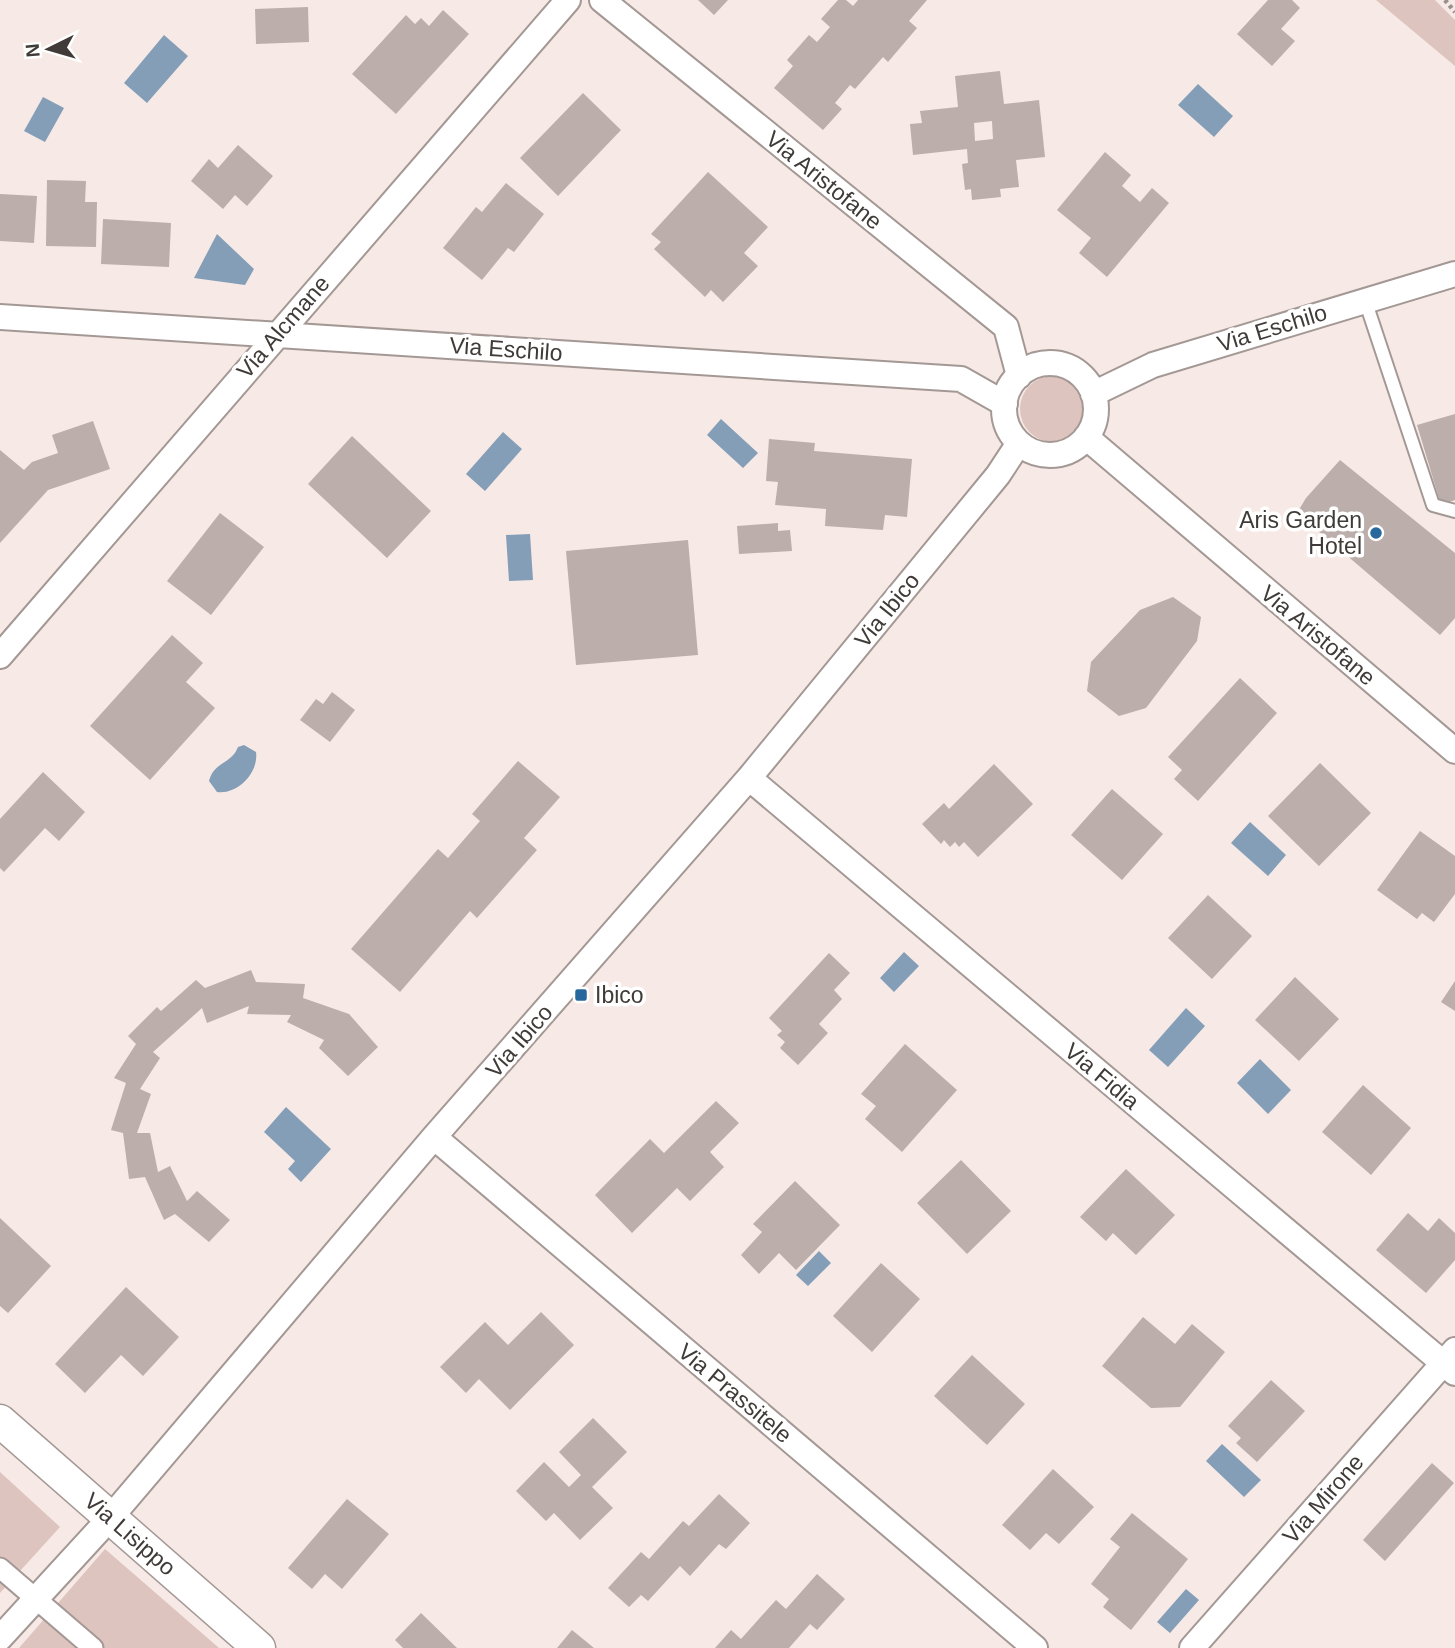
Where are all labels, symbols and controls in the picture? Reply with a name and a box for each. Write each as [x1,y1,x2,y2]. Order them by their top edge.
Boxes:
north arrow [14,14,84,84]
text: N [22,43,44,58]
street label: Via Aristofane [761,125,887,235]
street label: Via Alcmane [231,270,335,384]
street label: Via Eschilo [1214,299,1330,357]
street label: Via Eschilo [449,332,563,366]
place label: Aris Garden Hotel [1239,507,1362,559]
marker: Aris Garden Hotel [1368,525,1384,541]
street label: Via Ibico [849,568,925,652]
street label: Via Aristofane [1255,580,1381,690]
place label: Ibico [595,982,644,1008]
marker: Ibico [573,987,589,1003]
street label: Via Ibico [480,999,558,1083]
street label: Via Fidia [1060,1037,1145,1115]
street label: Via Prassitele [673,1338,797,1448]
street label: Via Mirone [1277,1449,1369,1549]
street label: Via Lisippo [79,1487,181,1581]

